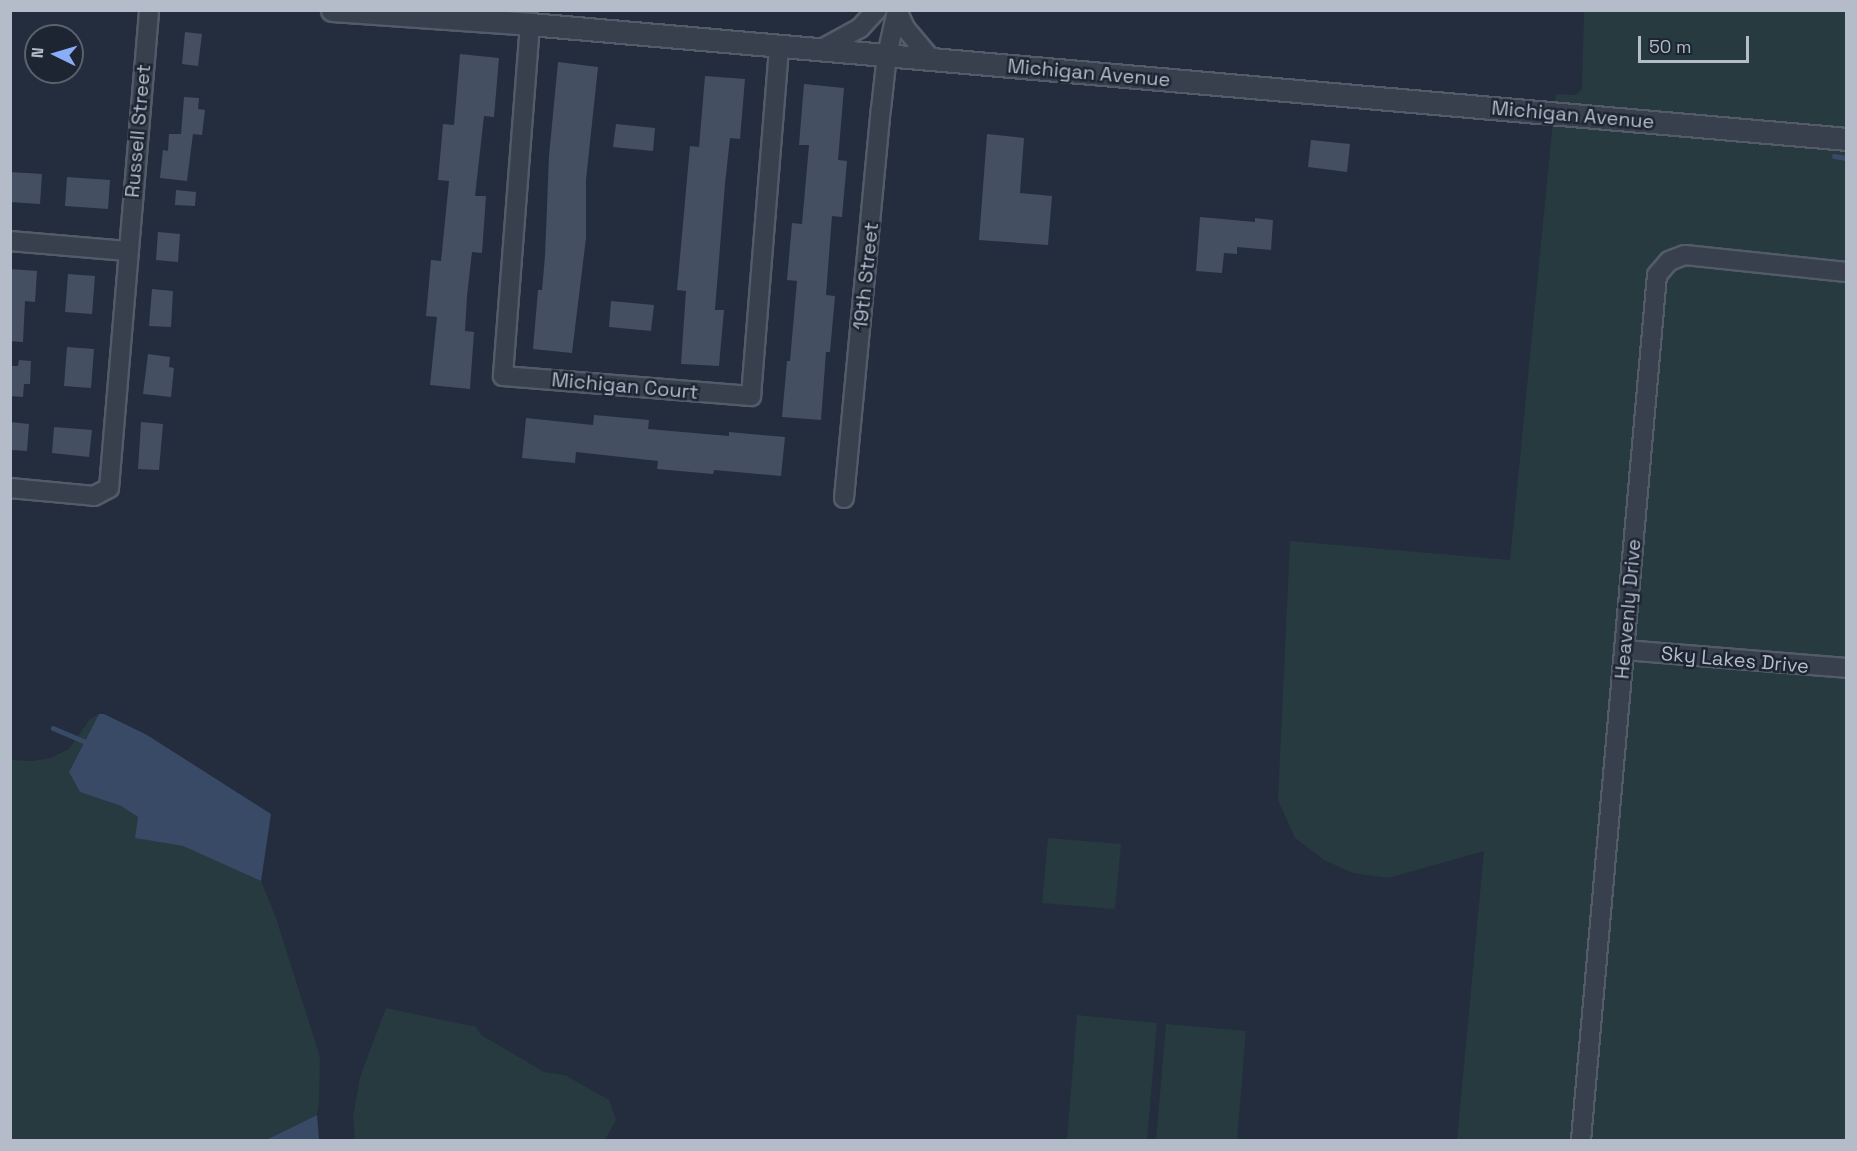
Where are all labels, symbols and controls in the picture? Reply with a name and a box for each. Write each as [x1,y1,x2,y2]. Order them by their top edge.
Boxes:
north arrow [24,24,84,84]
scale bar [1641,24,1752,62]
text: 50 m [1649,35,1691,58]
text: N [27,46,48,59]
street label: Michigan Avenue [1006,54,1172,92]
street label: Russell Street [120,63,156,199]
street label: Michigan Avenue [1490,96,1656,134]
street label: 19th Street [848,221,884,331]
street label: Michigan Court [551,368,699,404]
street label: Heavenly Drive [1610,538,1646,680]
street label: Sky Lakes Drive [1660,642,1810,678]

